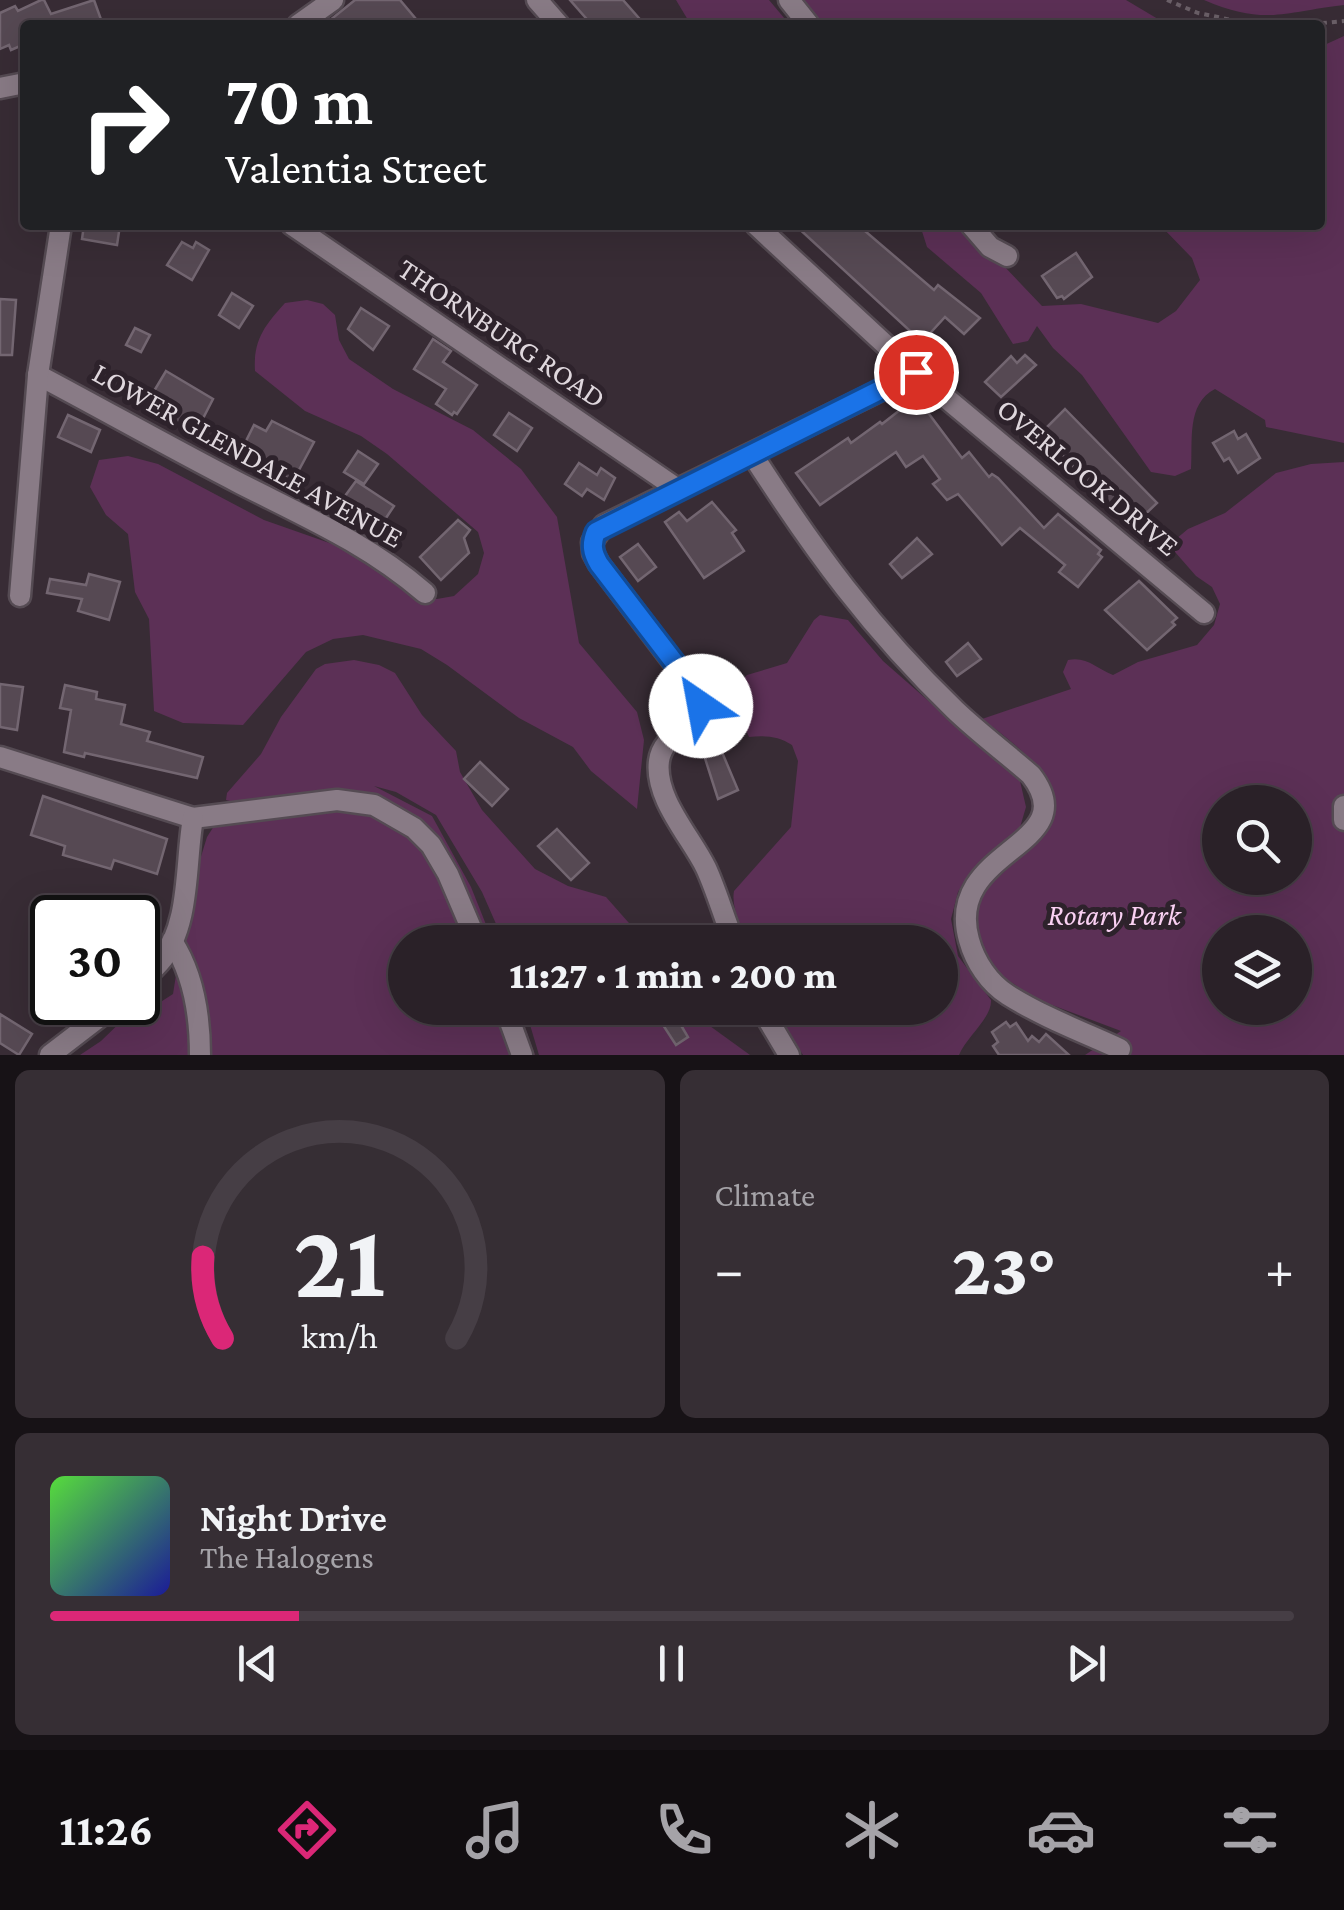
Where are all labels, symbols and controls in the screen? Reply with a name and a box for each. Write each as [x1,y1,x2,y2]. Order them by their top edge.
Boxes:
icon: right [60,60,190,190]
text: 70 m [225,61,373,139]
text: Valentia Street [225,143,487,193]
street label: THORNBURG ROAD [393,251,612,414]
pin [874,330,959,415]
icon: arrive [889,345,944,400]
street label: LOWER GLENDALE AVENUE [87,355,409,554]
street label: OVERLOOK DRIVE [991,391,1186,562]
position arrow [649,654,753,758]
map controls [1202,785,1312,1025]
button: search [1202,785,1312,895]
speed limit sign: 30 [30,895,160,1025]
park label: Rotary Park [1047,898,1182,932]
button: layers [1202,915,1312,1025]
text: 11:27 · 1 min · 200 m [509,954,837,996]
text: Climate [715,1177,815,1213]
text: 21 [294,1203,386,1318]
text: 23° [952,1227,1057,1310]
text: − [715,1239,744,1300]
text: + [1265,1239,1294,1300]
text: km/h [301,1316,378,1356]
text: Night Drive [200,1497,387,1539]
text: The Halogens [200,1539,374,1575]
icon: previous [230,1636,285,1691]
icon: pause [644,1636,699,1691]
icon: next [1059,1636,1114,1691]
icon: directions [272,1795,342,1865]
icon: music [460,1795,530,1865]
icon: phone [649,1795,719,1865]
icon: climate [837,1795,907,1865]
icon: car [1026,1795,1096,1865]
icon: filters [1215,1795,1285,1865]
text: 11:26 [59,1805,153,1855]

